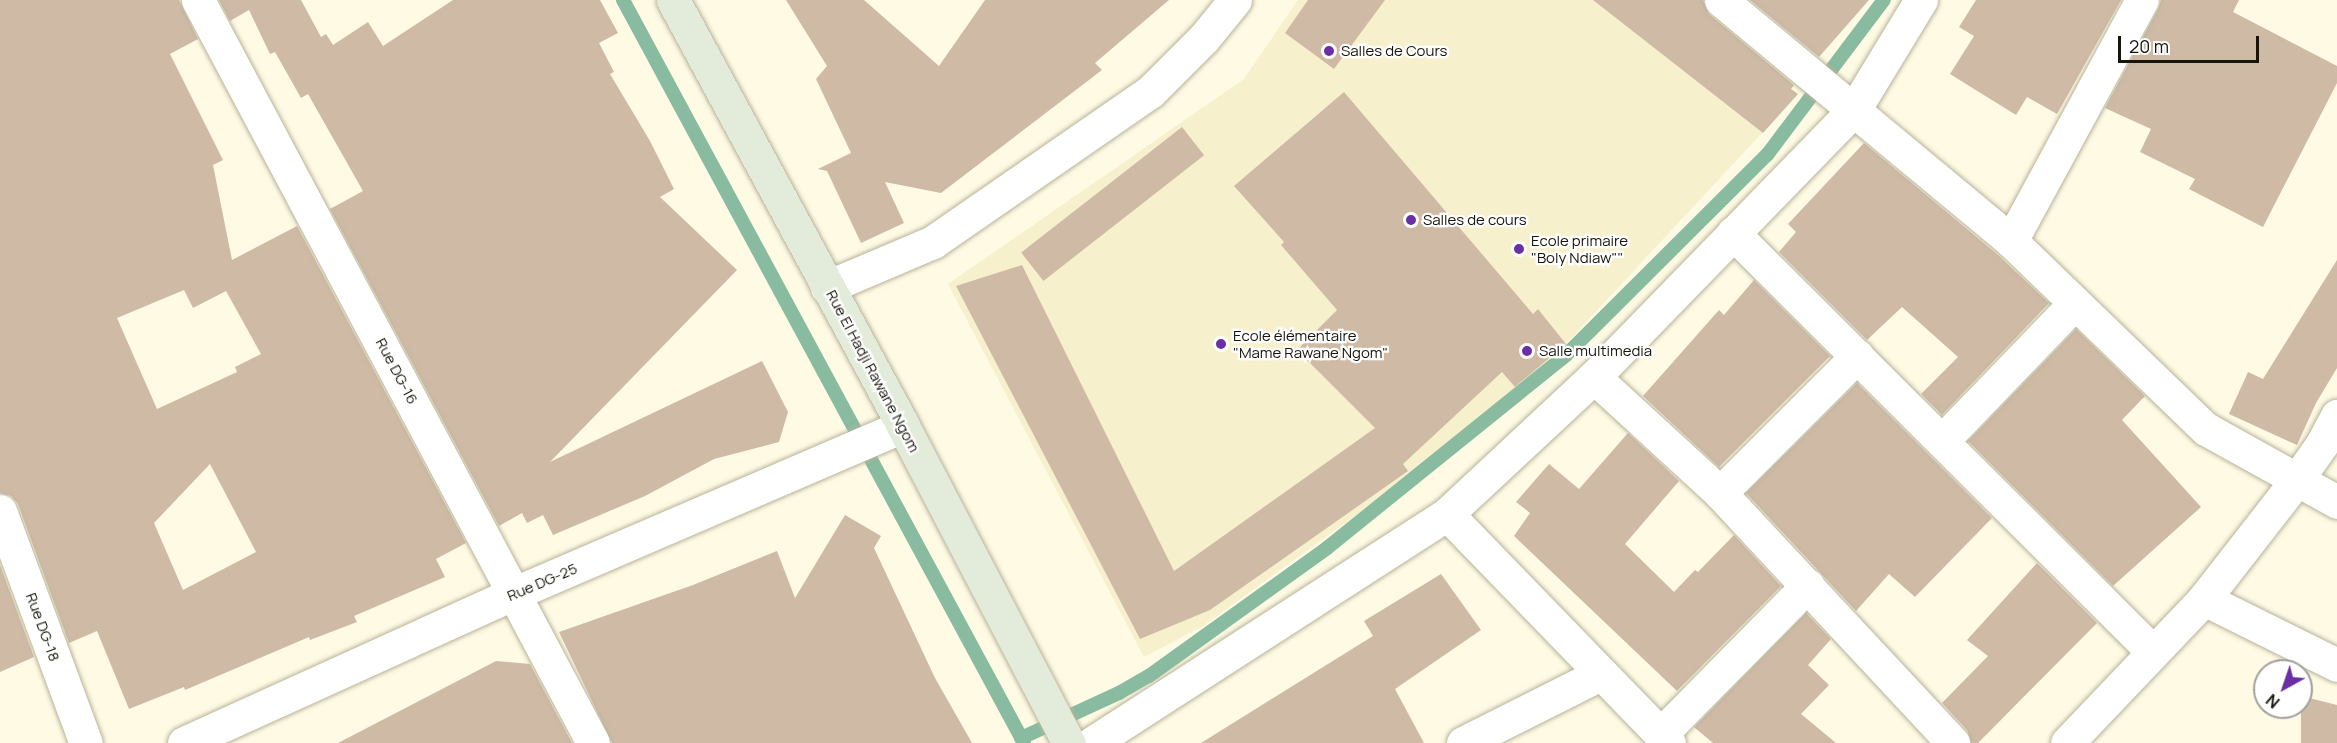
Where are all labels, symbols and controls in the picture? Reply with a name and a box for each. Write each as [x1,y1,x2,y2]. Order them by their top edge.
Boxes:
scale bar [2121,24,2262,62]
text: 20 m [2129,34,2169,58]
place label: Salles de Cours [1341,42,1447,60]
marker: Salles de Cours [1322,44,1336,58]
place label: Salles de cours [1423,211,1527,229]
marker: Salles de cours [1404,213,1418,227]
place label: Ecole primaire "Boly Ndiaw"" [1531,231,1628,266]
marker: Ecole primaire "Boly Ndiaw"" [1512,242,1526,256]
street label: Rue El Hadji Rawane Ngom [823,287,923,455]
place label: Ecole élémentaire "Mame Rawane Ngom" [1233,326,1388,361]
street label: Rue DG-16 [372,335,422,407]
marker: Ecole élémentaire "Mame Rawane Ngom" [1214,337,1228,351]
place label: Salle multimedia [1539,342,1652,360]
marker: Salle multimedia [1520,344,1534,358]
street label: Rue DG-25 [504,559,580,605]
street label: Rue DG-18 [22,590,64,664]
north arrow [2253,659,2313,719]
text: N [2261,689,2284,713]

